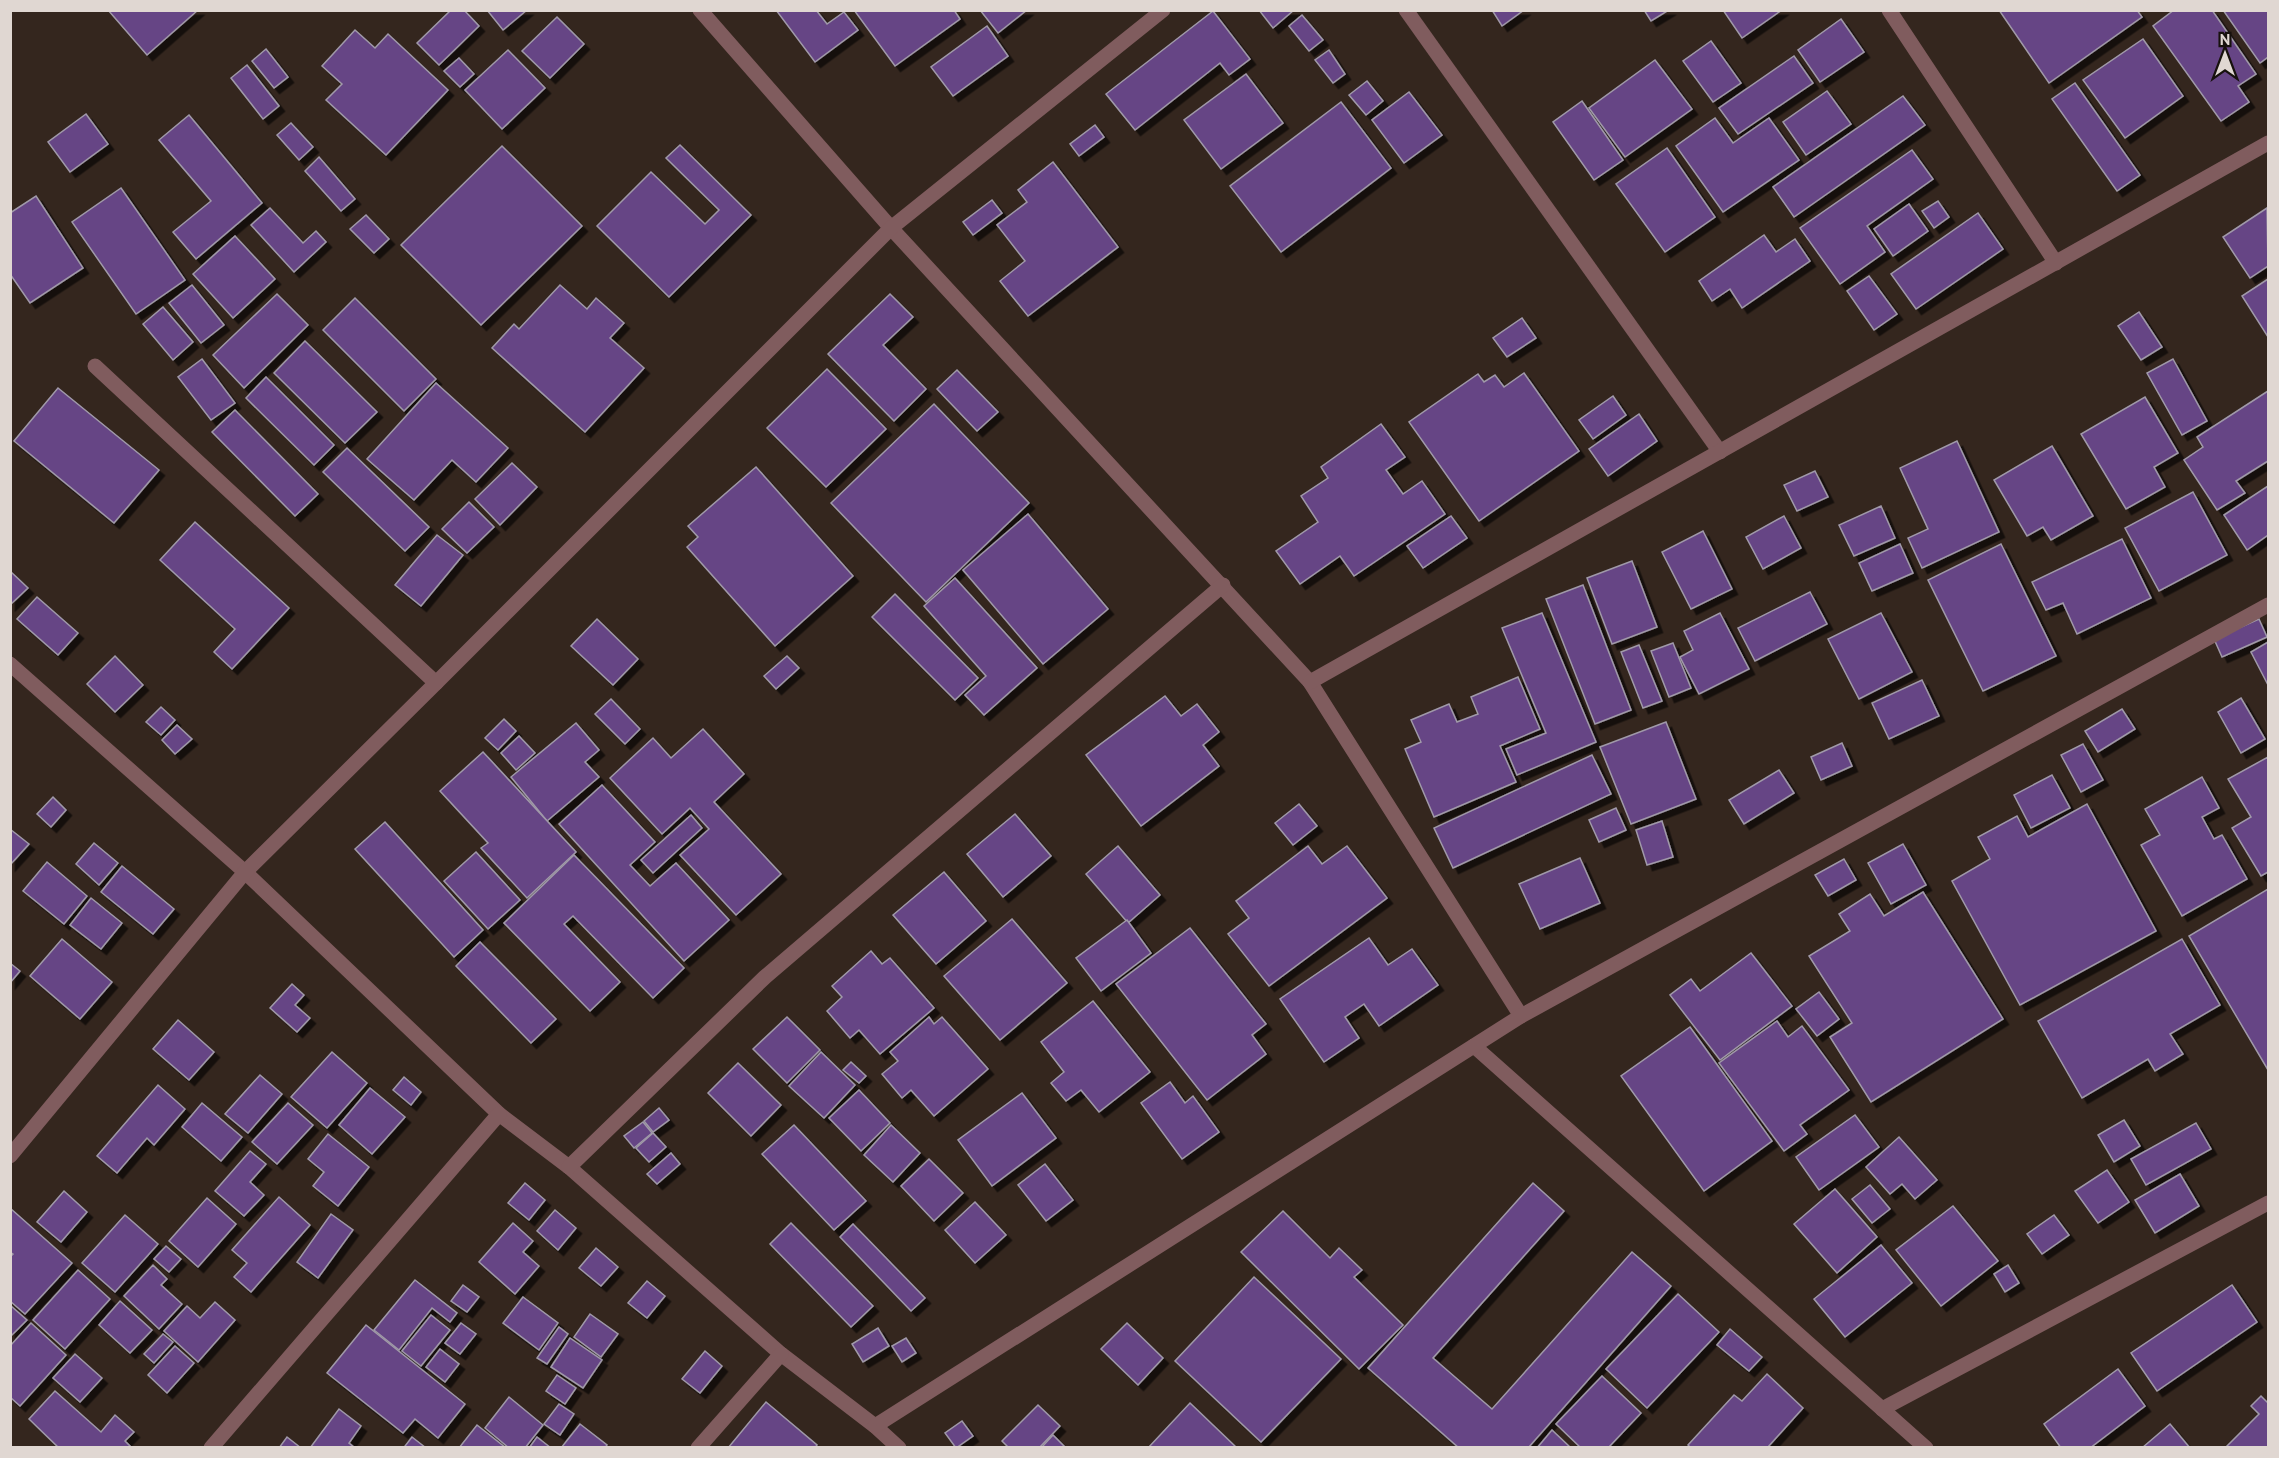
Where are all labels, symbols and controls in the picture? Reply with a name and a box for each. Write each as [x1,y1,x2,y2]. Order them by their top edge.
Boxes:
north arrow [2195,24,2255,84]
text: N [2220,29,2230,49]

